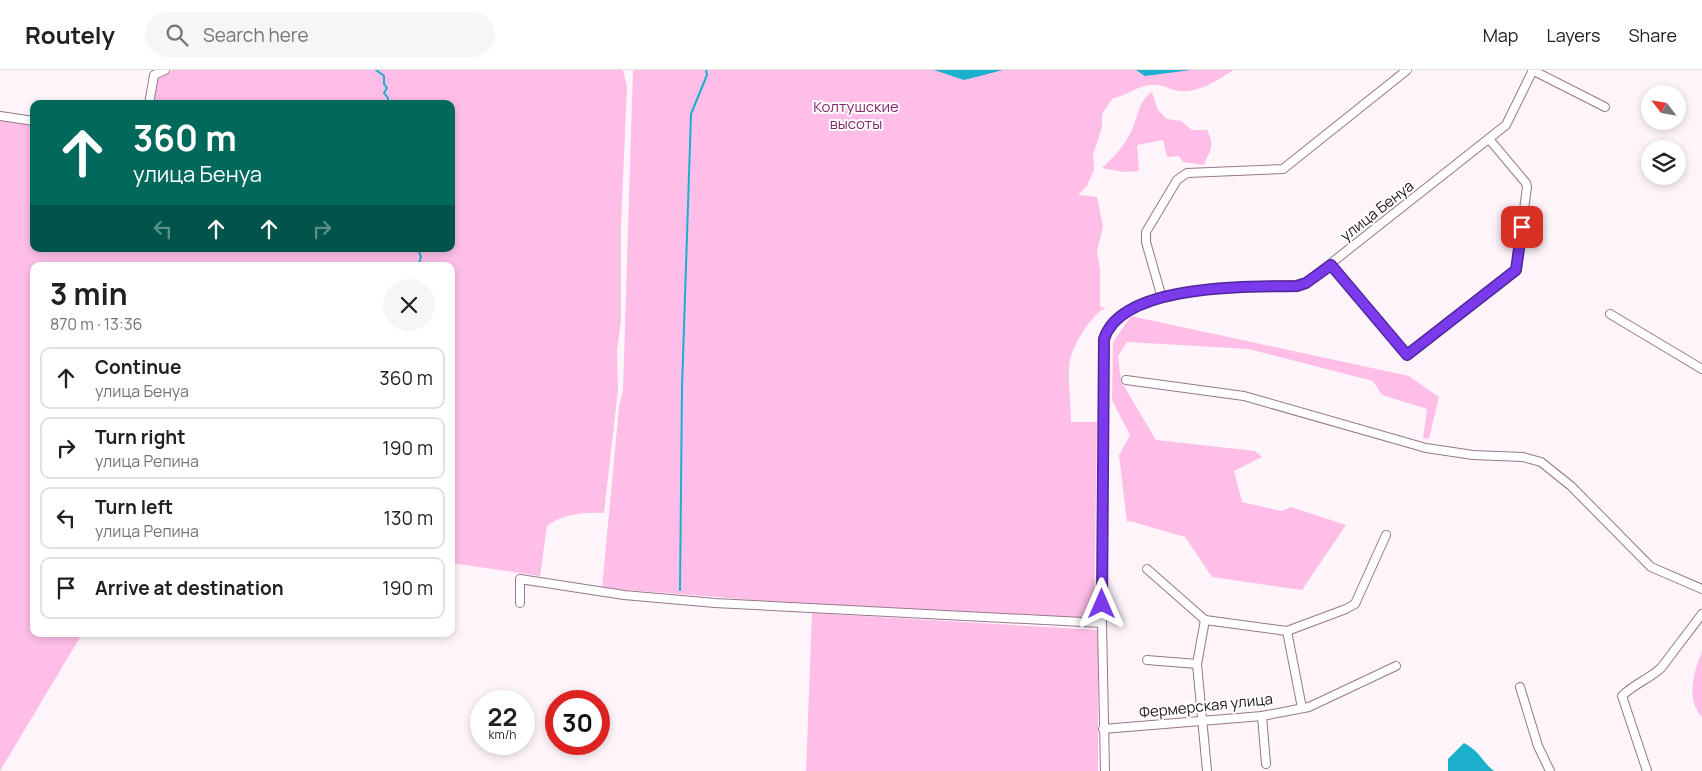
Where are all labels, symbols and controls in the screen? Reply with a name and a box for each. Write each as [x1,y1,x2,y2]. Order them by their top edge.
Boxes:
search box [145,12,495,57]
text: Routely [25,18,115,51]
icon: search [163,21,191,49]
text: Search here [203,22,309,48]
text: Map [1483,23,1518,47]
text: Layers [1546,23,1600,47]
text: Share [1628,23,1677,47]
north arrow [1641,85,1686,130]
map controls [1641,85,1686,185]
park label: Колтушские высоты [813,96,899,134]
text: 360 m [133,114,237,162]
icon: ahead [50,120,115,185]
button: layers [1641,140,1686,185]
text: улица Бенуа [133,159,262,189]
street label: улица Бенуа [1336,175,1418,246]
pin [1501,206,1543,248]
icon: arrive [1508,213,1536,241]
icon: left [149,215,177,243]
icon: ahead [202,215,230,243]
icon: ahead [255,215,283,243]
icon: right [308,215,336,243]
text: 3 min [50,273,128,314]
button: close [383,279,435,331]
text: 870 m · 13:36 [50,313,143,335]
text: Continue [95,354,181,380]
icon: ahead [52,364,80,392]
text: 360 m [379,365,433,391]
text: улица Бенуа [95,380,189,402]
text: Turn right [95,424,185,450]
icon: right [52,434,80,462]
text: 190 m [382,435,433,461]
text: улица Репина [95,450,199,472]
text: Turn left [95,494,173,520]
icon: left [52,504,80,532]
text: 130 m [384,505,433,531]
text: улица Репина [95,520,199,542]
icon: arrive [52,574,80,602]
text: Arrive at destination [95,575,284,601]
text: 190 m [382,575,433,601]
position arrow [1075,577,1127,629]
street label: Фермерская улица [1138,688,1274,723]
speed limit sign: 30 [545,690,610,755]
text: 22 [488,699,517,734]
text: km/h [489,726,516,743]

